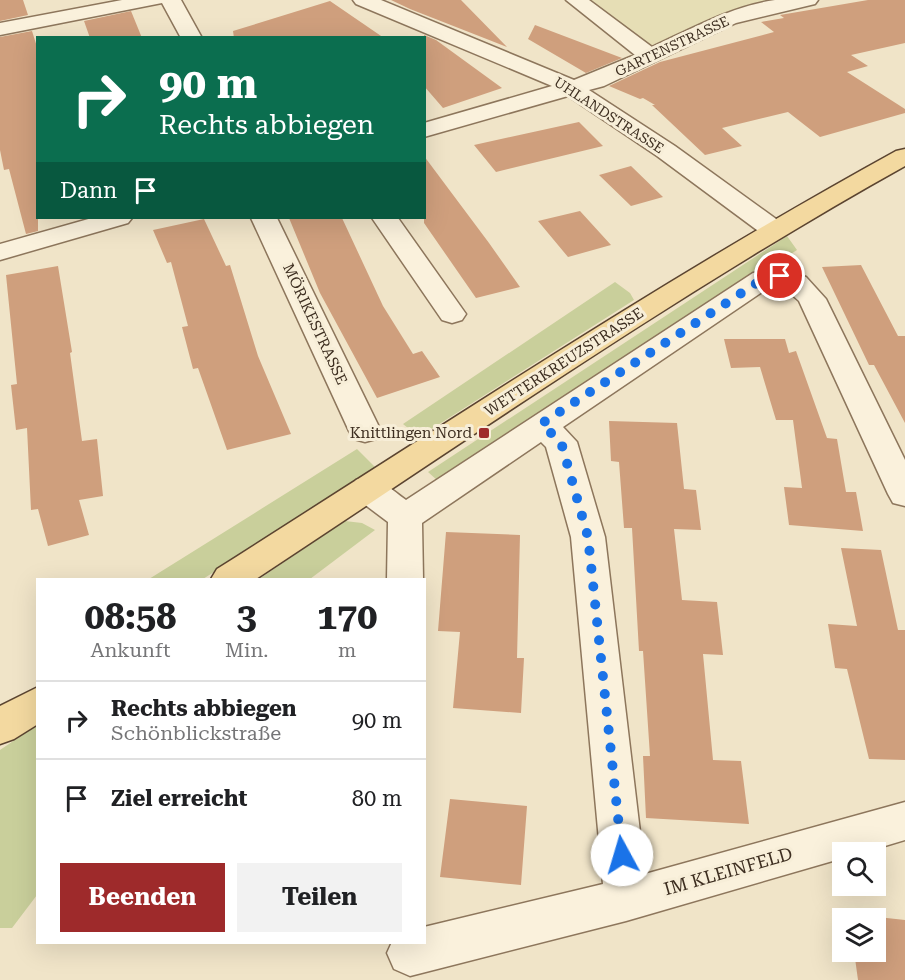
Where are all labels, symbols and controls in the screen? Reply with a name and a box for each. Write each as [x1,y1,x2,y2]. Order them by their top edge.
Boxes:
street label: GARTENSTRASSE [613,13,731,79]
text: 90 m [159,59,257,108]
icon: right [60,60,138,138]
street label: UHLANDSTRASSE [551,74,667,156]
text: Rechts abbiegen [159,109,374,141]
icon: arrive [129,174,162,207]
text: Dann [60,178,117,203]
pin [754,250,805,301]
icon: arrive [763,259,796,292]
street label: MÖRIKESTRASSE [279,261,351,387]
street label: WETTERKREUZSTRASSE [481,304,647,420]
place label: Knittlingen Nord [350,424,472,442]
marker: Knittlingen Nord [477,426,491,440]
text: 08:58 [85,596,176,638]
text: 3 [237,596,257,638]
text: 170 [317,596,377,638]
text: Ankunft [90,638,171,662]
text: Min. [225,638,268,662]
text: m [338,638,356,662]
text: Rechts abbiegen [111,696,297,721]
icon: right [60,704,93,737]
text: 90 m [352,708,402,733]
text: Schönblickstraße [111,721,281,745]
icon: arrive [60,782,93,815]
text: Ziel erreicht [111,786,247,811]
text: 80 m [352,786,402,811]
position arrow [590,823,654,887]
map controls [832,842,886,962]
button: search [832,842,886,896]
street label: IM KLEINFELD [661,843,795,899]
button: Beenden [60,863,225,932]
button: Teilen [237,863,402,932]
button: layers [832,908,886,962]

